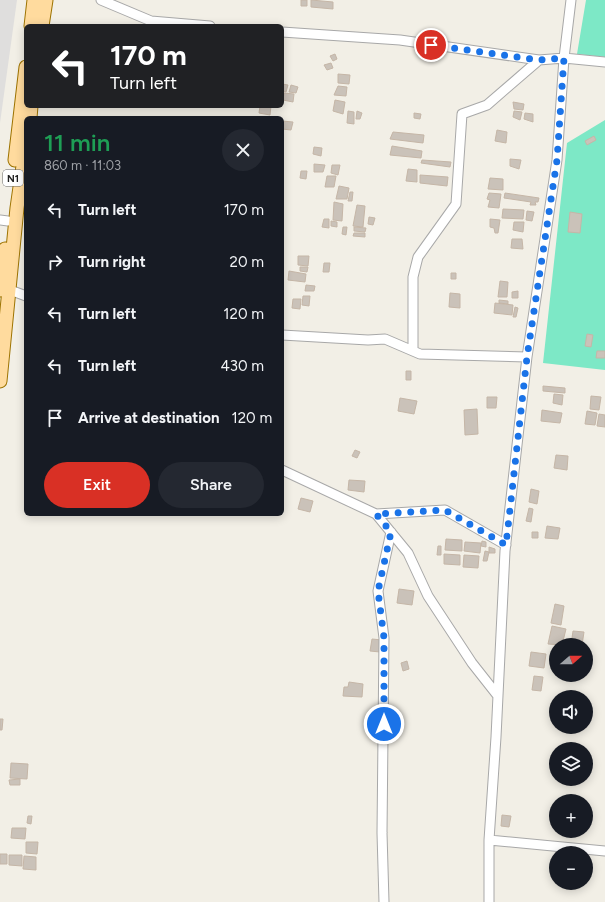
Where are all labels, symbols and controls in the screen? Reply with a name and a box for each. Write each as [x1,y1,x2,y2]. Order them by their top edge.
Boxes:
pin [414,28,448,62]
icon: arrive [420,34,442,56]
text: 170 m [110,38,187,72]
icon: left [44,40,96,92]
text: Turn left [110,72,177,94]
text: 11 min [44,128,110,157]
button: close [222,129,264,171]
text: 860 m · 11:03 [44,158,121,173]
road number: N1 [3,170,23,186]
icon: left [44,199,66,221]
text: Turn left [78,201,136,219]
text: 170 m [224,201,264,219]
icon: right [44,251,66,273]
text: Turn right [78,253,146,271]
text: 20 m [230,253,264,271]
icon: left [44,303,66,325]
text: Turn left [78,305,136,323]
text: 120 m [223,305,264,323]
icon: left [44,355,66,377]
text: Turn left [78,357,136,375]
text: 430 m [220,357,264,375]
icon: arrive [44,407,66,429]
text: Arrive at destination [78,409,219,427]
text: 120 m [231,409,272,427]
button: Exit [44,462,150,508]
button: Share [158,462,264,508]
north arrow [549,638,593,682]
map controls [549,638,593,890]
button: sound [549,690,593,734]
position arrow [363,703,405,745]
button: layers [549,742,593,786]
button: + [549,794,593,838]
button: − [549,846,593,890]

